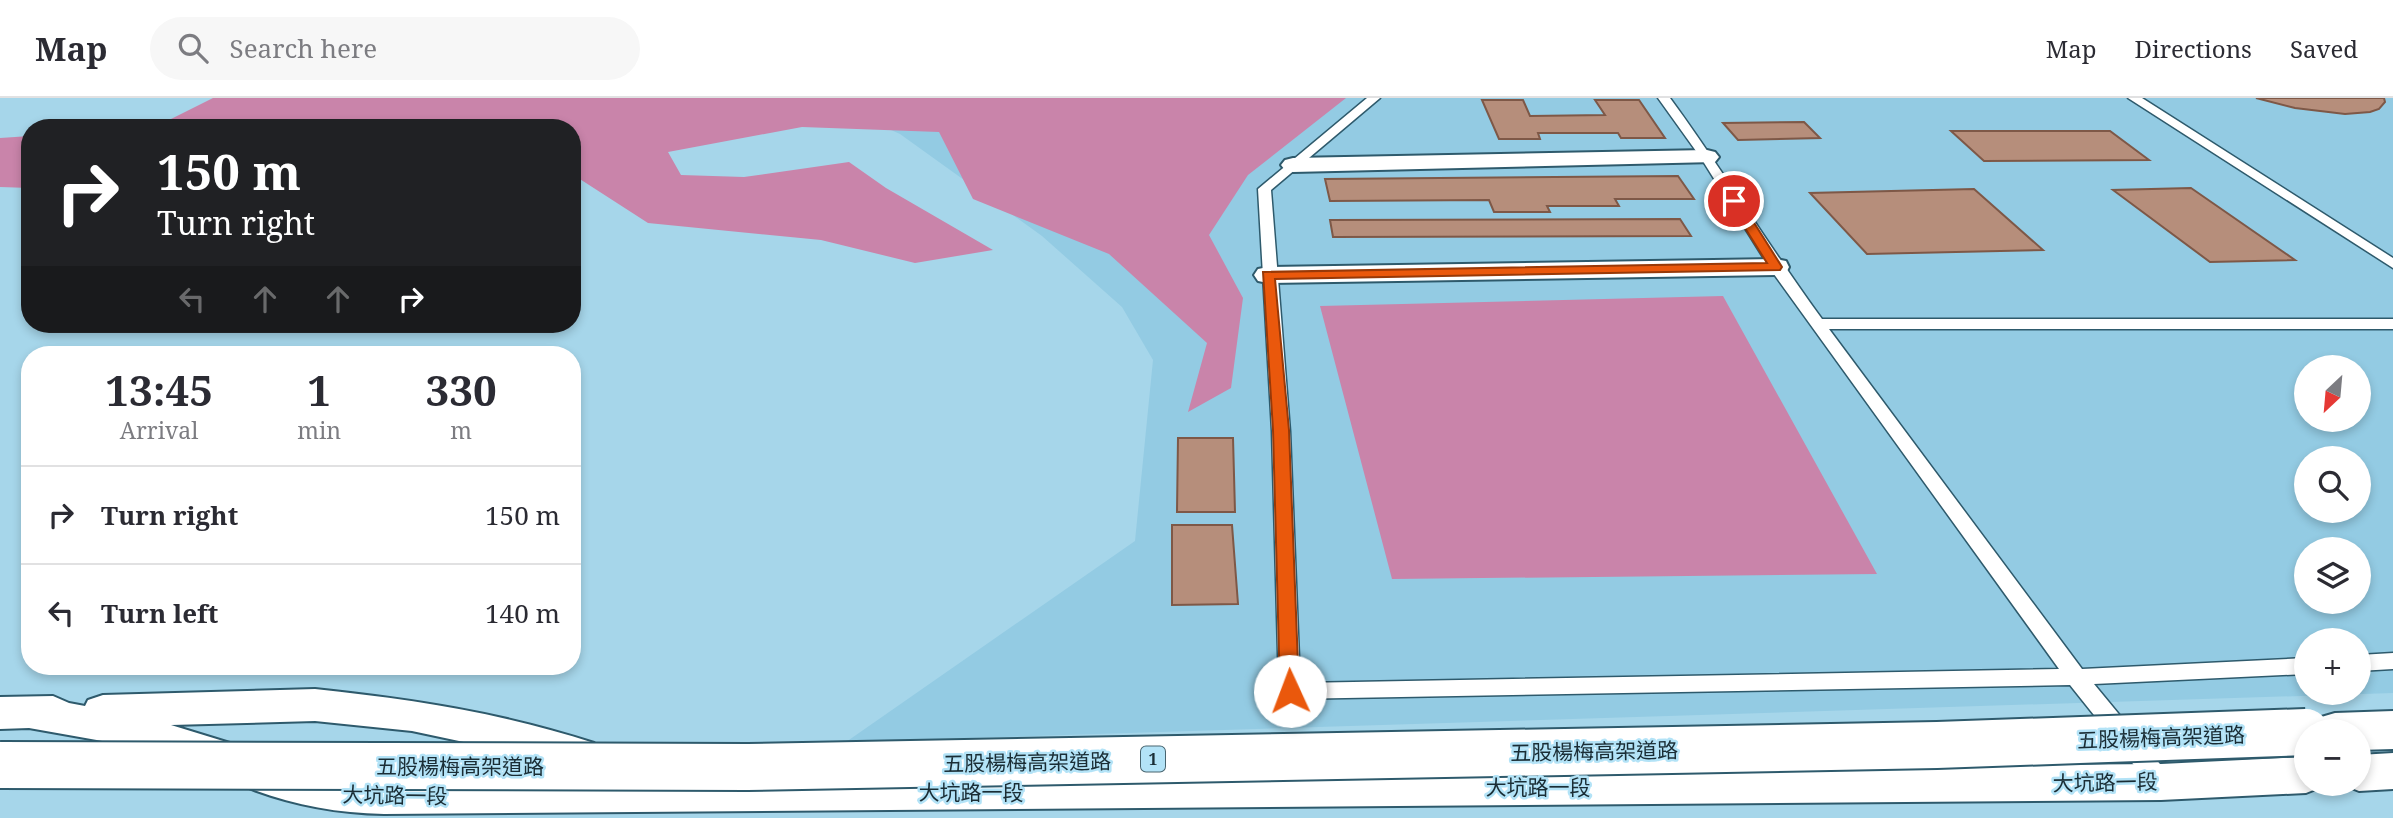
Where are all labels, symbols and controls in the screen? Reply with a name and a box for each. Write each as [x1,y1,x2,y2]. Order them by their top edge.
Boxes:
search box [150,17,640,80]
text: Map [35,26,108,71]
icon: search [174,29,212,67]
text: Search here [230,30,377,66]
text: Map [2046,32,2097,65]
text: Directions [2135,32,2252,65]
text: Saved [2290,32,2358,65]
text: 150 m [157,138,301,204]
icon: right [42,147,133,238]
pin [1704,171,1764,231]
icon: arrive [1715,182,1753,220]
text: Turn right [157,201,315,244]
icon: left [173,280,211,318]
icon: ahead [246,280,284,318]
icon: ahead [319,280,357,318]
icon: right [392,280,430,318]
north arrow [2294,355,2371,432]
map controls [2294,355,2371,796]
text: 13:45 [105,361,213,418]
text: 1 [307,361,331,418]
text: 330 [425,361,497,418]
text: Arrival [120,414,198,446]
text: min [297,414,341,446]
text: m [450,414,472,446]
button: search [2294,446,2371,523]
icon: right [42,496,80,534]
text: Turn right [101,497,238,533]
text: 150 m [485,497,560,533]
button: layers [2294,537,2371,614]
icon: left [42,594,80,632]
text: Turn left [101,595,218,631]
text: 140 m [485,595,560,631]
button: + [2294,628,2371,705]
position arrow [1253,654,1327,728]
button: − [2294,719,2371,796]
street label: 五股楊梅高架道路 [2077,720,2245,754]
street label: 五股楊梅高架道路 [1510,736,1678,766]
road number: 1 [1141,746,1165,772]
street label: 五股楊梅高架道路 [943,747,1111,777]
street label: 五股楊梅高架道路 [376,752,544,780]
street label: 大坑路一段 [2052,767,2158,797]
street label: 大坑路一段 [1486,773,1591,801]
street label: 大坑路一段 [919,778,1024,806]
street label: 大坑路一段 [342,780,448,810]

